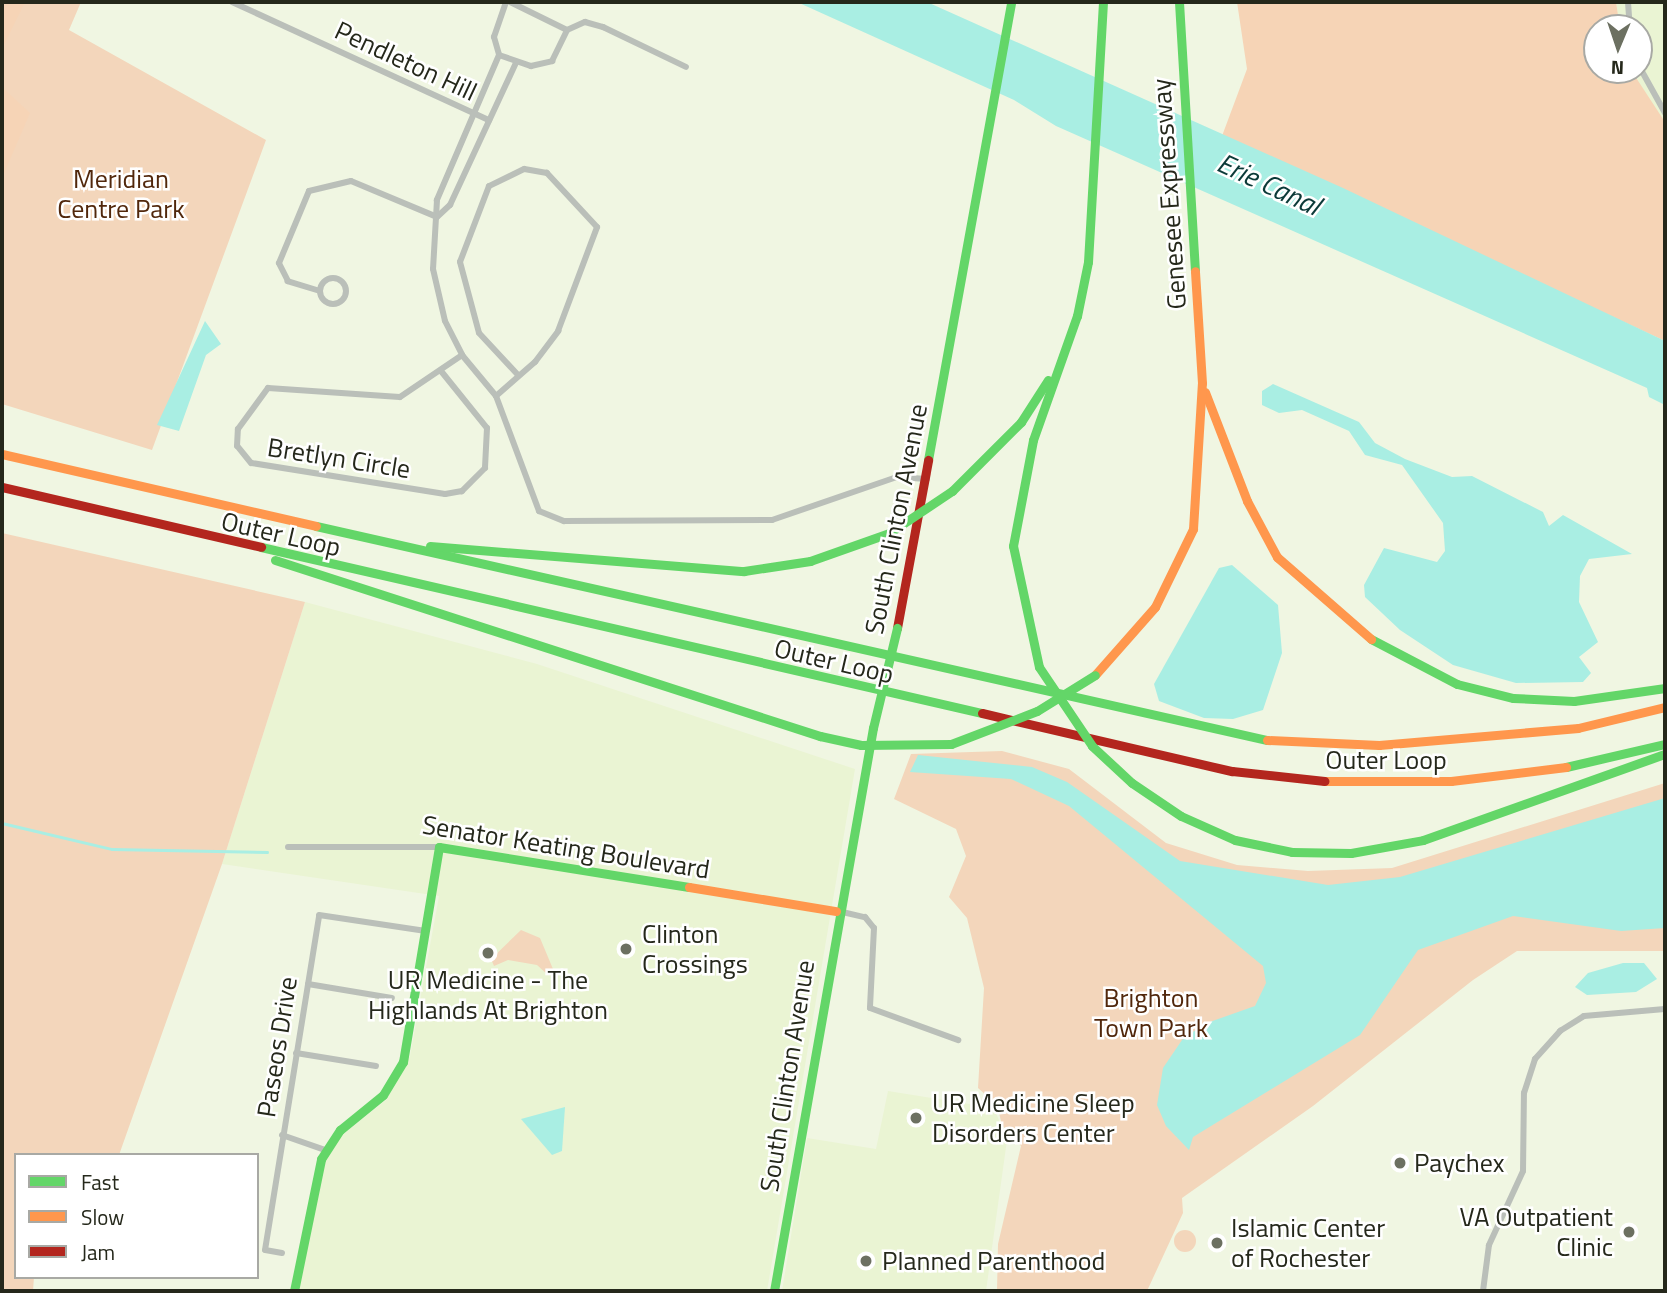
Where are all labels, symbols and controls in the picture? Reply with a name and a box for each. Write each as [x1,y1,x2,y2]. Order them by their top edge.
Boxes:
north arrow [1583,14,1653,84]
street label: Pendleton Hill [330,15,482,107]
text: N [1610,54,1624,83]
street label: Genesee Expressway [1145,78,1193,310]
water label: Erie Canal [1212,146,1326,222]
park label: Meridian Centre Park [57,163,185,224]
street label: South Clinton Avenue [858,401,934,637]
street label: Bretlyn Circle [265,431,413,485]
street label: Outer Loop [218,505,344,563]
street label: Outer Loop [771,632,897,690]
street label: Outer Loop [1325,744,1447,776]
street label: Senator Keating Boulevard [420,809,712,885]
place label: Clinton Crossings [642,918,748,979]
marker: Clinton Crossings [616,939,636,959]
marker: UR Medicine - The Highlands At Brighton [480,945,496,961]
street label: South Clinton Avenue [753,958,821,1194]
place label: UR Medicine - The Highlands At Brighton [368,964,608,1026]
street label: Paseos Drive [250,974,304,1120]
park label: Brighton Town Park [1094,982,1208,1044]
place label: UR Medicine Sleep Disorders Center [932,1087,1135,1148]
marker: UR Medicine Sleep Disorders Center [906,1108,926,1128]
place label: Paychex [1414,1147,1505,1179]
legend [14,1153,259,1279]
marker: Paychex [1392,1155,1408,1171]
text: Fast [81,1166,119,1198]
text: Slow [81,1201,124,1233]
place label: VA Outpatient Clinic [1460,1201,1613,1262]
place label: Islamic Center of Rochester [1231,1212,1385,1274]
marker: VA Outpatient Clinic [1619,1222,1639,1242]
marker: Islamic Center of Rochester [1209,1235,1225,1251]
text: Jam [81,1236,115,1268]
place label: Planned Parenthood [882,1245,1105,1277]
marker: Planned Parenthood [856,1251,876,1271]

